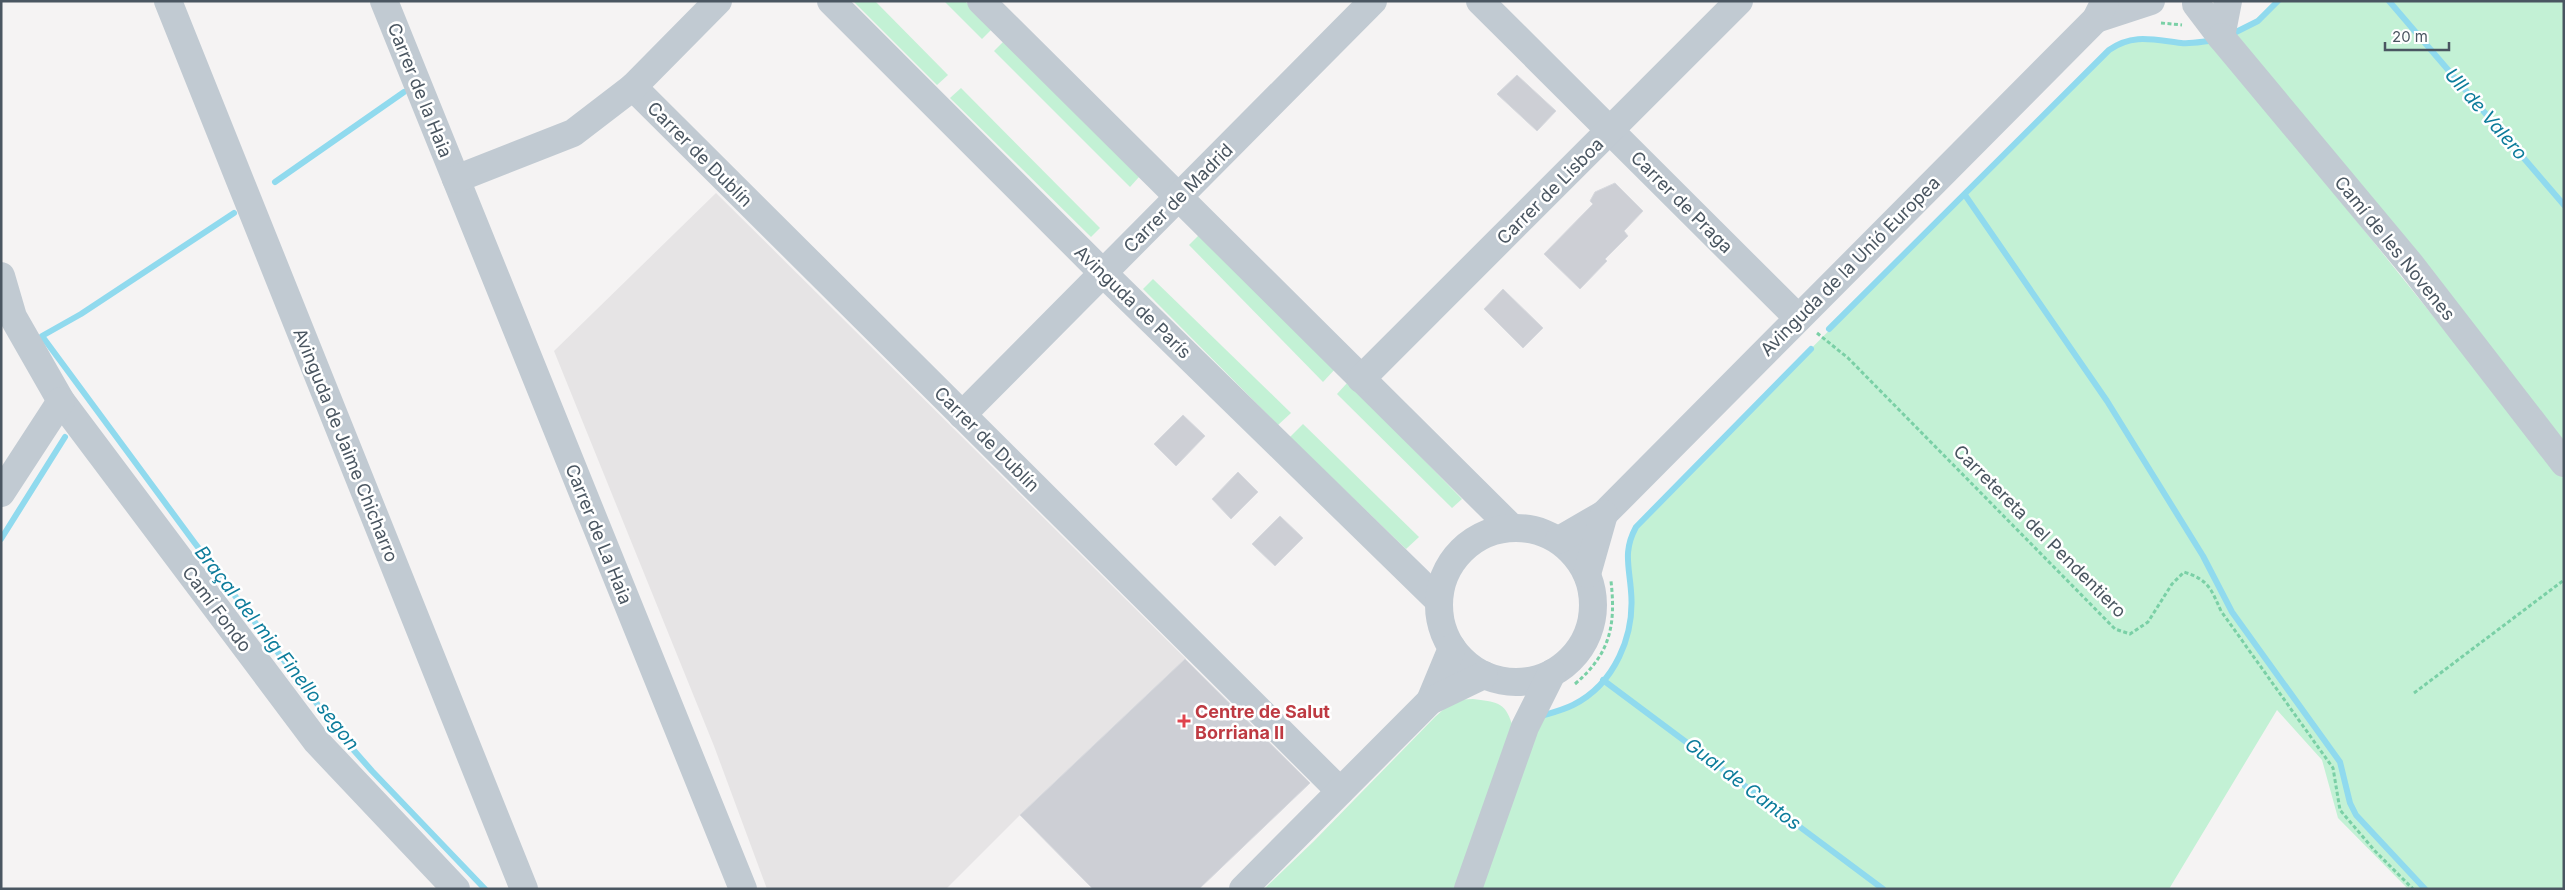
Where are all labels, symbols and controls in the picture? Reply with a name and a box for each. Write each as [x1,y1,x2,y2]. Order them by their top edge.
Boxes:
street label: Carrer de la Haia [383,20,457,160]
scale bar [2385,20,2449,52]
text: 20 m [2392,27,2428,46]
water label: Ull de Valero [2440,63,2532,165]
street label: Carrer de Dublín [643,97,757,211]
street label: Carrer de Lisboa [1492,133,1608,249]
street label: Carrer de Madrid [1119,139,1237,257]
street label: Carrer de Praga [1627,147,1737,257]
street label: Avinguda de la Unió Europea [1756,172,1944,360]
street label: Camí de les Novenes [2330,172,2460,324]
street label: Avinguda de París [1071,241,1195,363]
street label: Avinguda de Jaime Chicharro [289,325,403,565]
street label: Carrer de Dublín [930,382,1044,496]
street label: Carretereta del Pendentiero [1949,440,2131,622]
street label: Carrer de La Haia [561,461,637,607]
water label: Braçal del mig Finello segon [190,541,364,755]
street label: Camí Fondo [178,562,256,656]
place label: Centre de Salut Borriana II [1195,701,1330,743]
marker: Centre de Salut Borriana II [1177,714,1191,728]
water label: Gual de Cantos [1680,733,1806,835]

